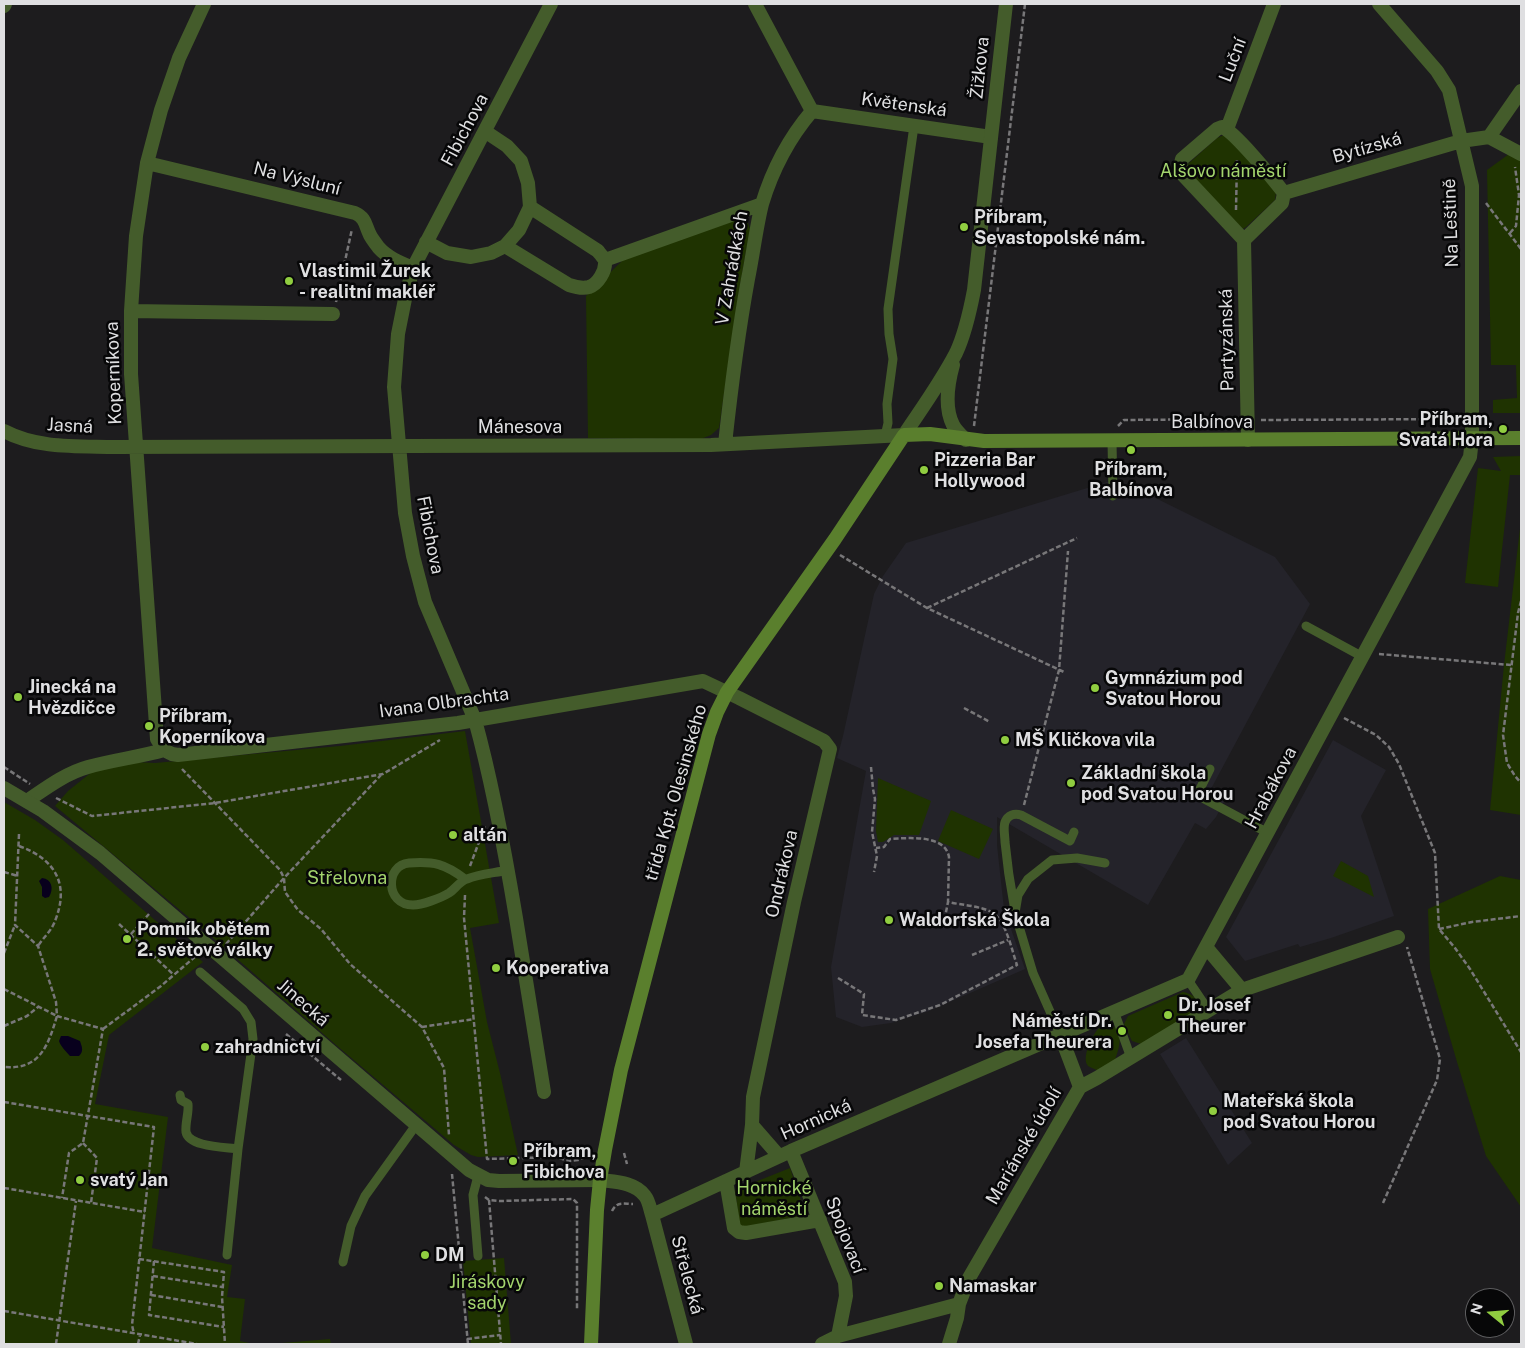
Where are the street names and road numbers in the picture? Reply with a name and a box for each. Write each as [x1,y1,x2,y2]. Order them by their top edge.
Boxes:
street label: Luční [1215,35,1251,85]
street label: Žižkova [966,36,994,100]
street label: Květenská [860,88,948,122]
street label: Fibichova [437,90,493,170]
street label: Bytízská [1330,128,1404,168]
street label: Na Výsluní [251,158,343,200]
street label: Na Leštině [1439,178,1463,268]
street label: V Zahrádkách [711,209,753,327]
street label: Partyzánská [1215,289,1239,391]
street label: Koperníkova [101,321,127,425]
street label: Balbínova [1171,411,1253,433]
street label: Jasná [46,414,94,438]
street label: Mánesova [478,416,562,438]
street label: Fibichova [412,494,448,576]
street label: Ivana Olbrachta [378,683,510,723]
street label: třída Kpt. Olesinského [640,702,712,884]
street label: Hrabákova [1240,743,1302,833]
street label: Ondrákova [761,828,803,920]
street label: Jinecká [273,975,333,1031]
street label: Mariánské údolí [982,1083,1066,1209]
street label: Hornická [777,1095,855,1145]
street label: Spojovací [820,1194,870,1276]
street label: Střelecká [666,1233,708,1317]

